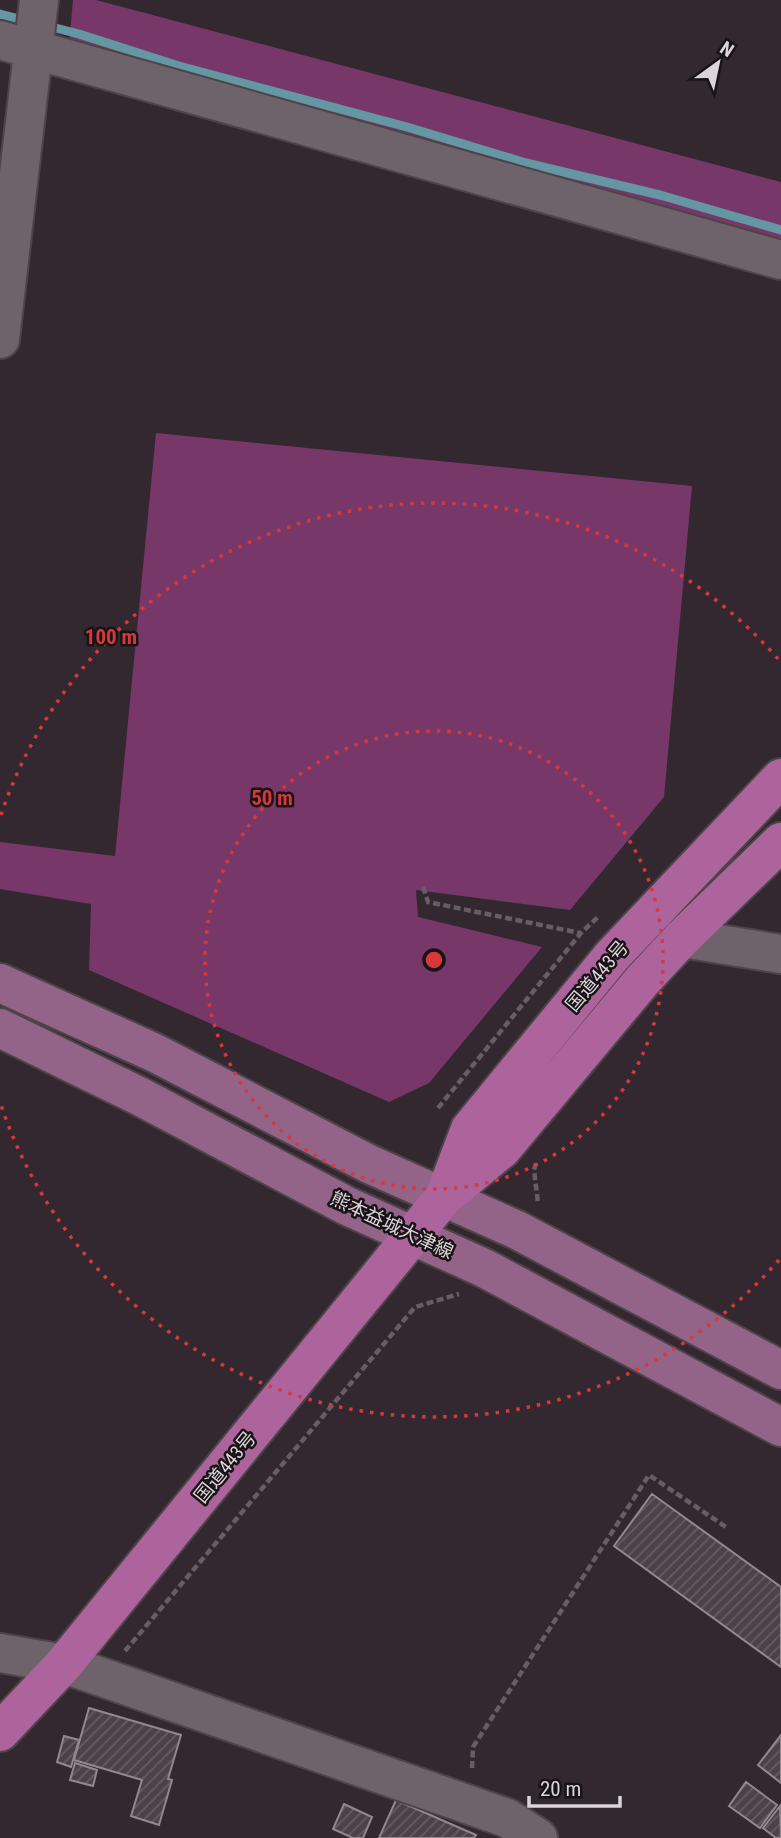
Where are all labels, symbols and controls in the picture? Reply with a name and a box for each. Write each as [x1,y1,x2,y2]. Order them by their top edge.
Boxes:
north arrow [683,28,753,98]
text: N [716,36,738,62]
text: 100 m [85,625,137,649]
text: 50 m [251,786,293,810]
street label: 国道443号 [561,936,633,1016]
centre of rings [422,948,446,972]
street label: 熊本益城大津線 [327,1186,457,1264]
street label: 国道443号 [189,1427,261,1507]
scale bar [529,1764,620,1808]
text: 20 m [540,1777,581,1801]

